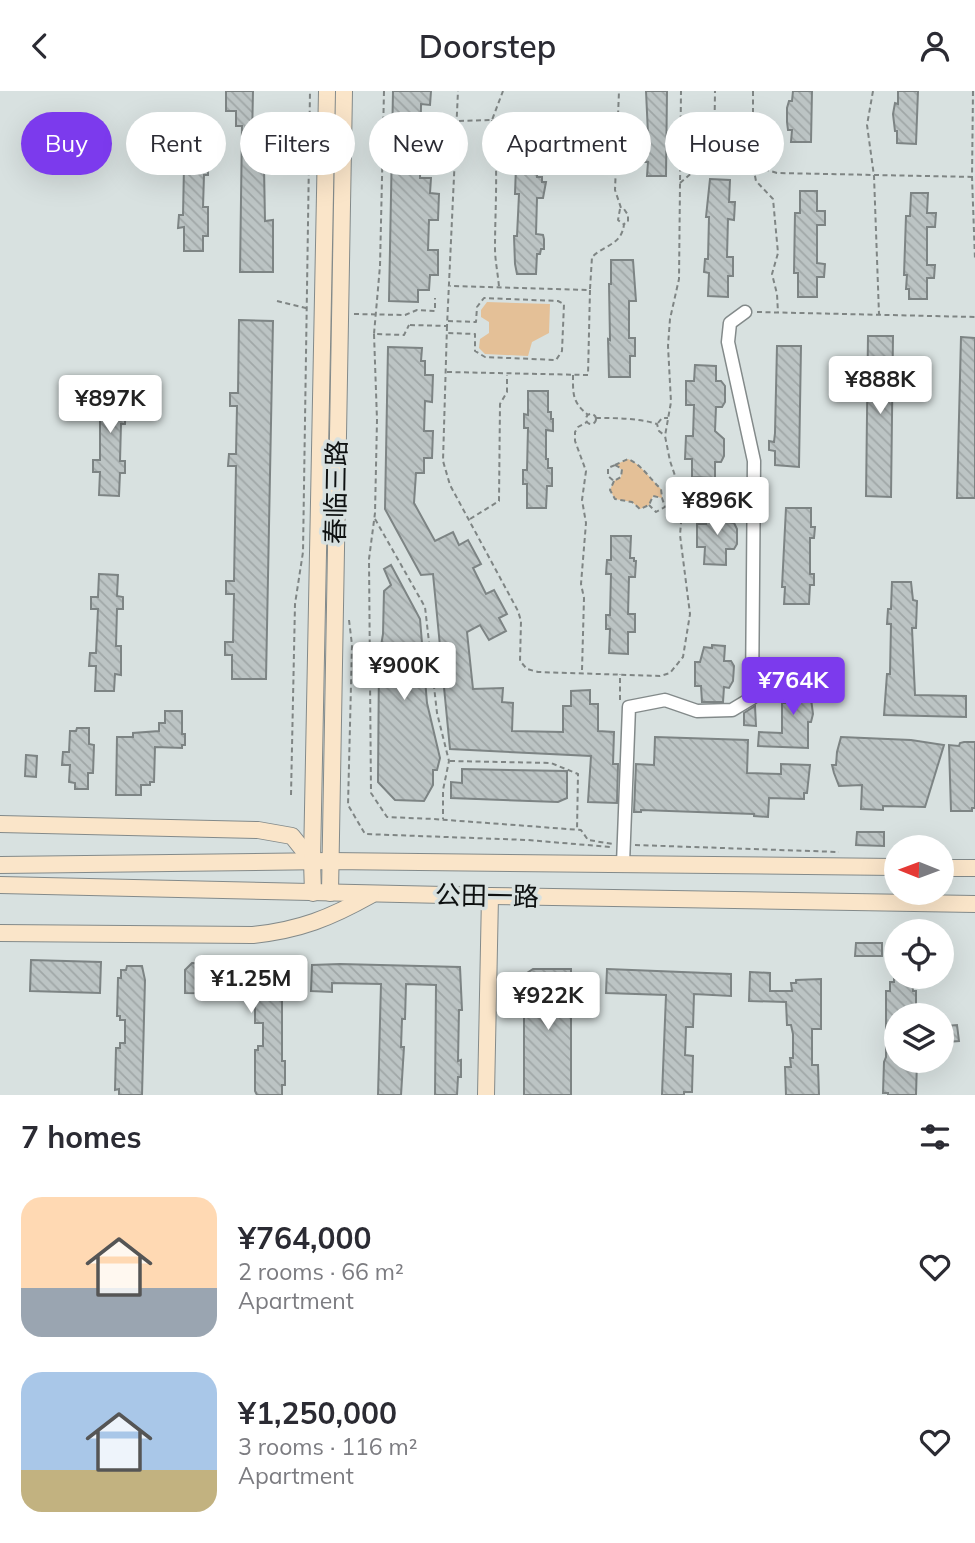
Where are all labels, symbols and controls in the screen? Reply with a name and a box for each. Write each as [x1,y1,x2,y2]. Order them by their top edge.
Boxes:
text: Doorstep [419,26,556,66]
icon: back [21,27,59,65]
icon: person [916,27,954,65]
chip: Buy [21,112,112,175]
chip: Rent [126,112,226,175]
chip: Filters [240,112,355,175]
chip: New [369,112,468,175]
chip: Apartment [482,112,651,175]
chip: House [665,112,784,175]
pin: ¥888K [831,357,929,416]
text: ¥888K [845,364,915,393]
pin: ¥897K [61,375,159,435]
text: ¥897K [75,383,145,412]
street label: 春临三路 [318,440,353,544]
pin: ¥896K [668,477,766,537]
text: ¥896K [682,485,752,514]
pin: ¥900K [355,643,453,702]
text: ¥900K [369,650,439,679]
pin: ¥764K [744,657,842,717]
text: ¥764K [758,665,828,694]
north arrow [884,835,954,905]
map controls [884,835,954,1073]
street label: 公田一路 [435,878,539,913]
button: locate [884,919,954,989]
pin: ¥1.25M [194,955,308,1015]
text: ¥1.25M [211,963,291,992]
pin: ¥922K [499,972,597,1032]
text: ¥922K [513,980,583,1009]
button: layers [884,1003,954,1073]
text: 7 homes [21,1118,142,1156]
icon: filters [916,1118,954,1156]
text: ¥764,000 [238,1219,371,1257]
icon: home [77,1225,161,1309]
icon: heart [916,1248,954,1286]
text: 2 rooms · 66 m² [238,1257,404,1286]
text: Apartment [238,1286,354,1315]
text: ¥1,250,000 [238,1394,397,1432]
icon: home [77,1400,161,1484]
icon: heart [916,1423,954,1461]
text: 3 rooms · 116 m² [238,1432,418,1461]
text: Apartment [238,1461,354,1490]

